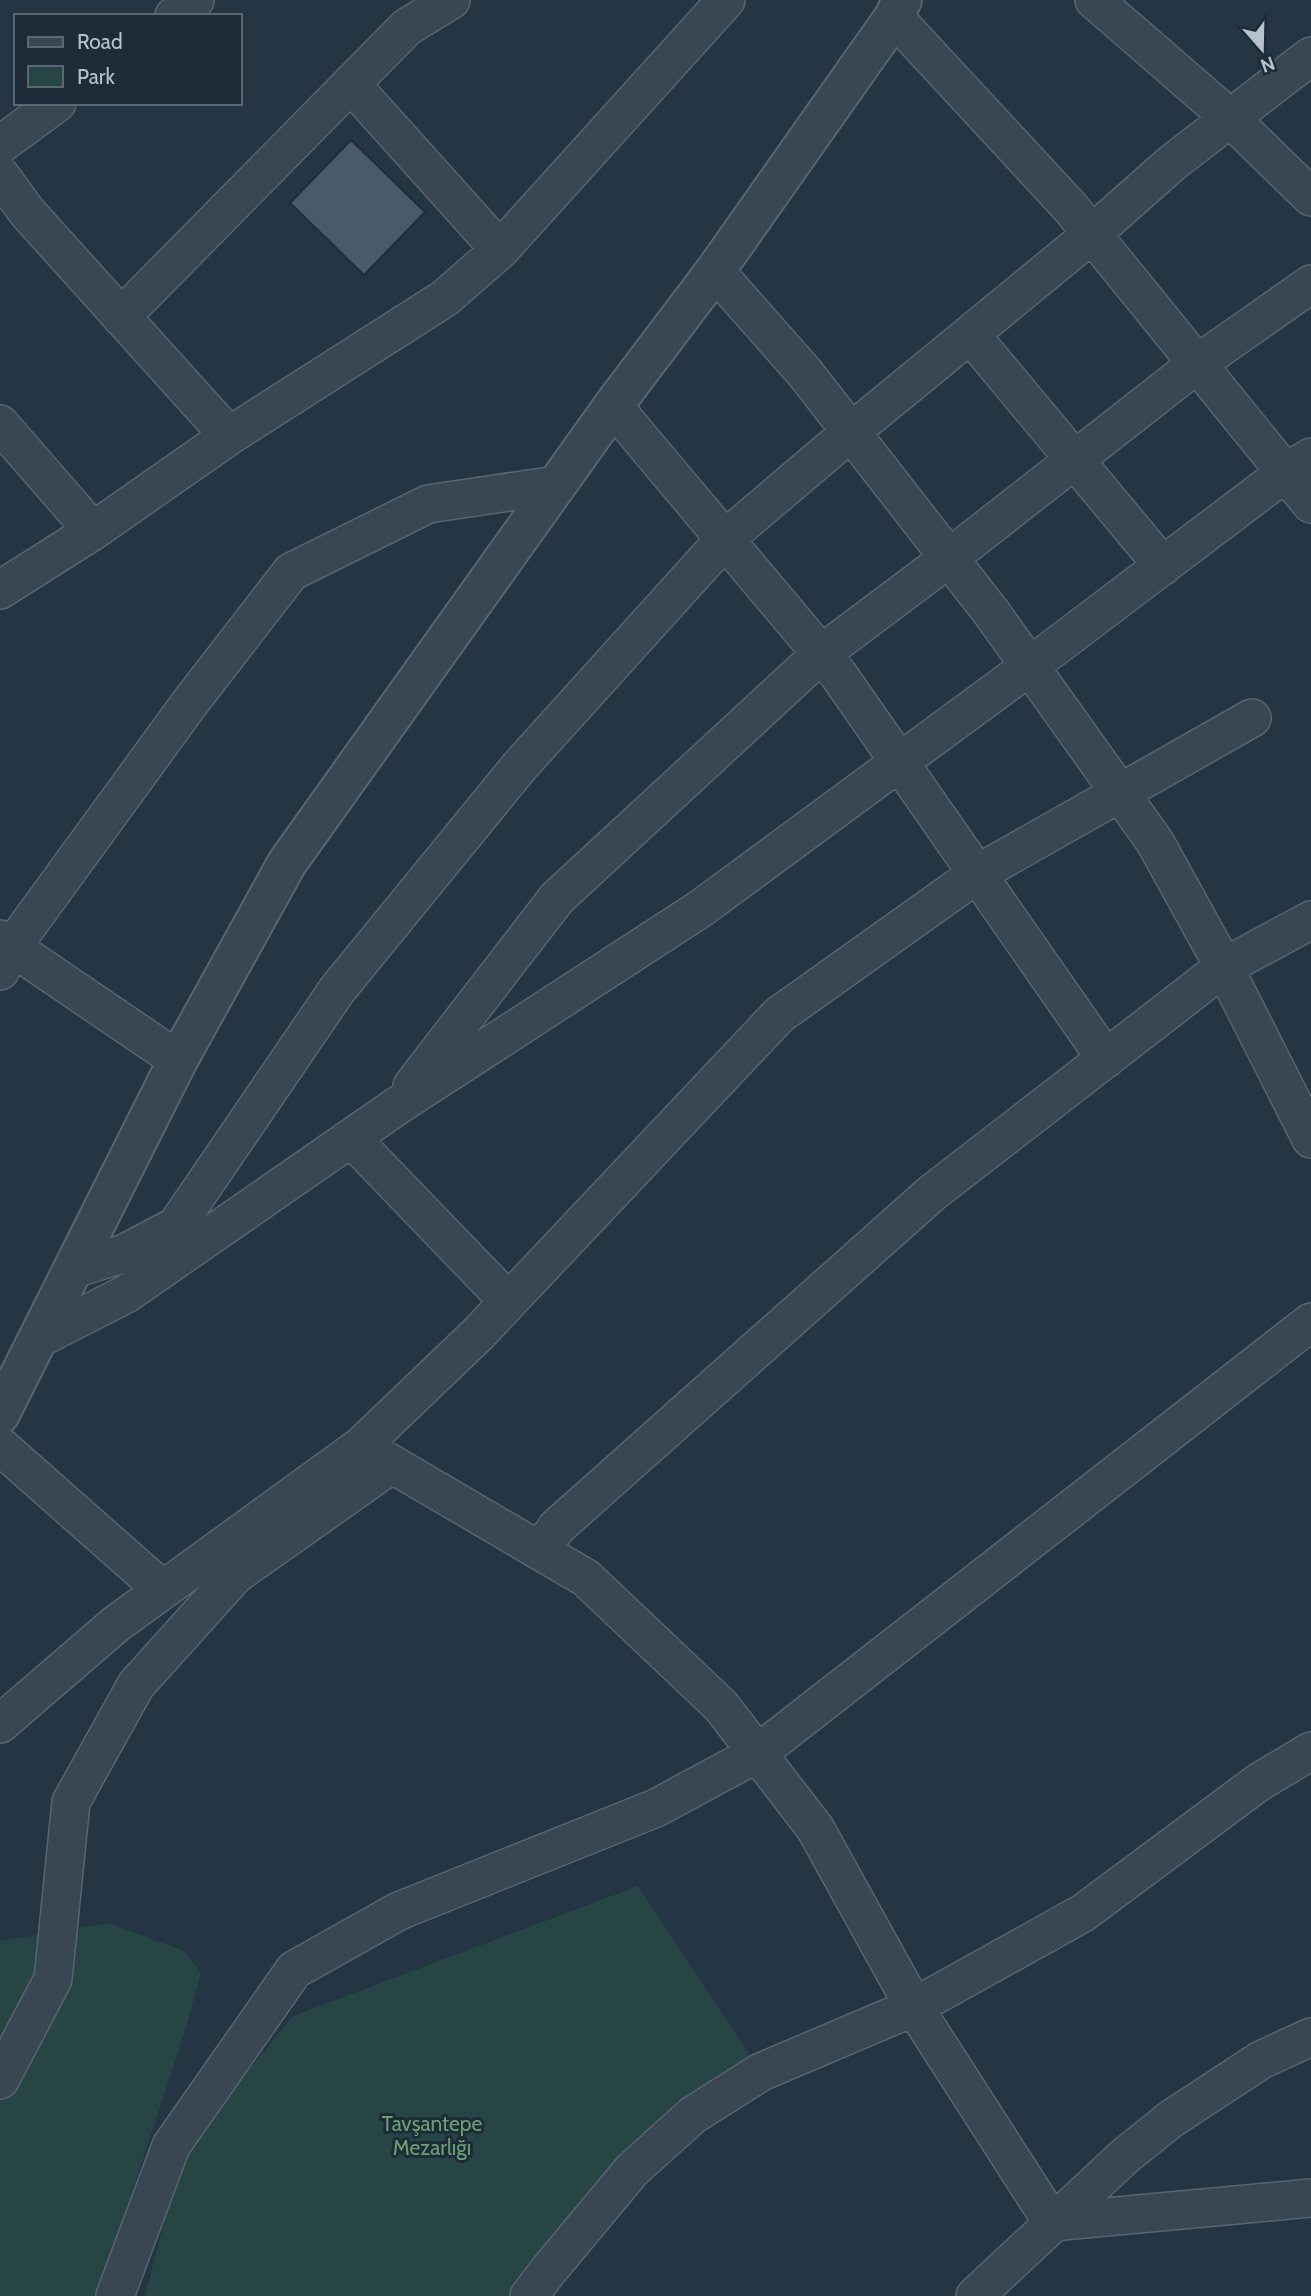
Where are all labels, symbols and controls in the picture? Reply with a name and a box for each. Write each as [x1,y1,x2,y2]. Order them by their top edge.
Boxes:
legend [14,14,242,105]
north arrow [1227,14,1297,84]
text: Road [77,29,123,54]
text: N [1257,51,1278,78]
text: Park [77,64,115,89]
park label: Tavşantepe Mezarlığı [382,2111,482,2160]

